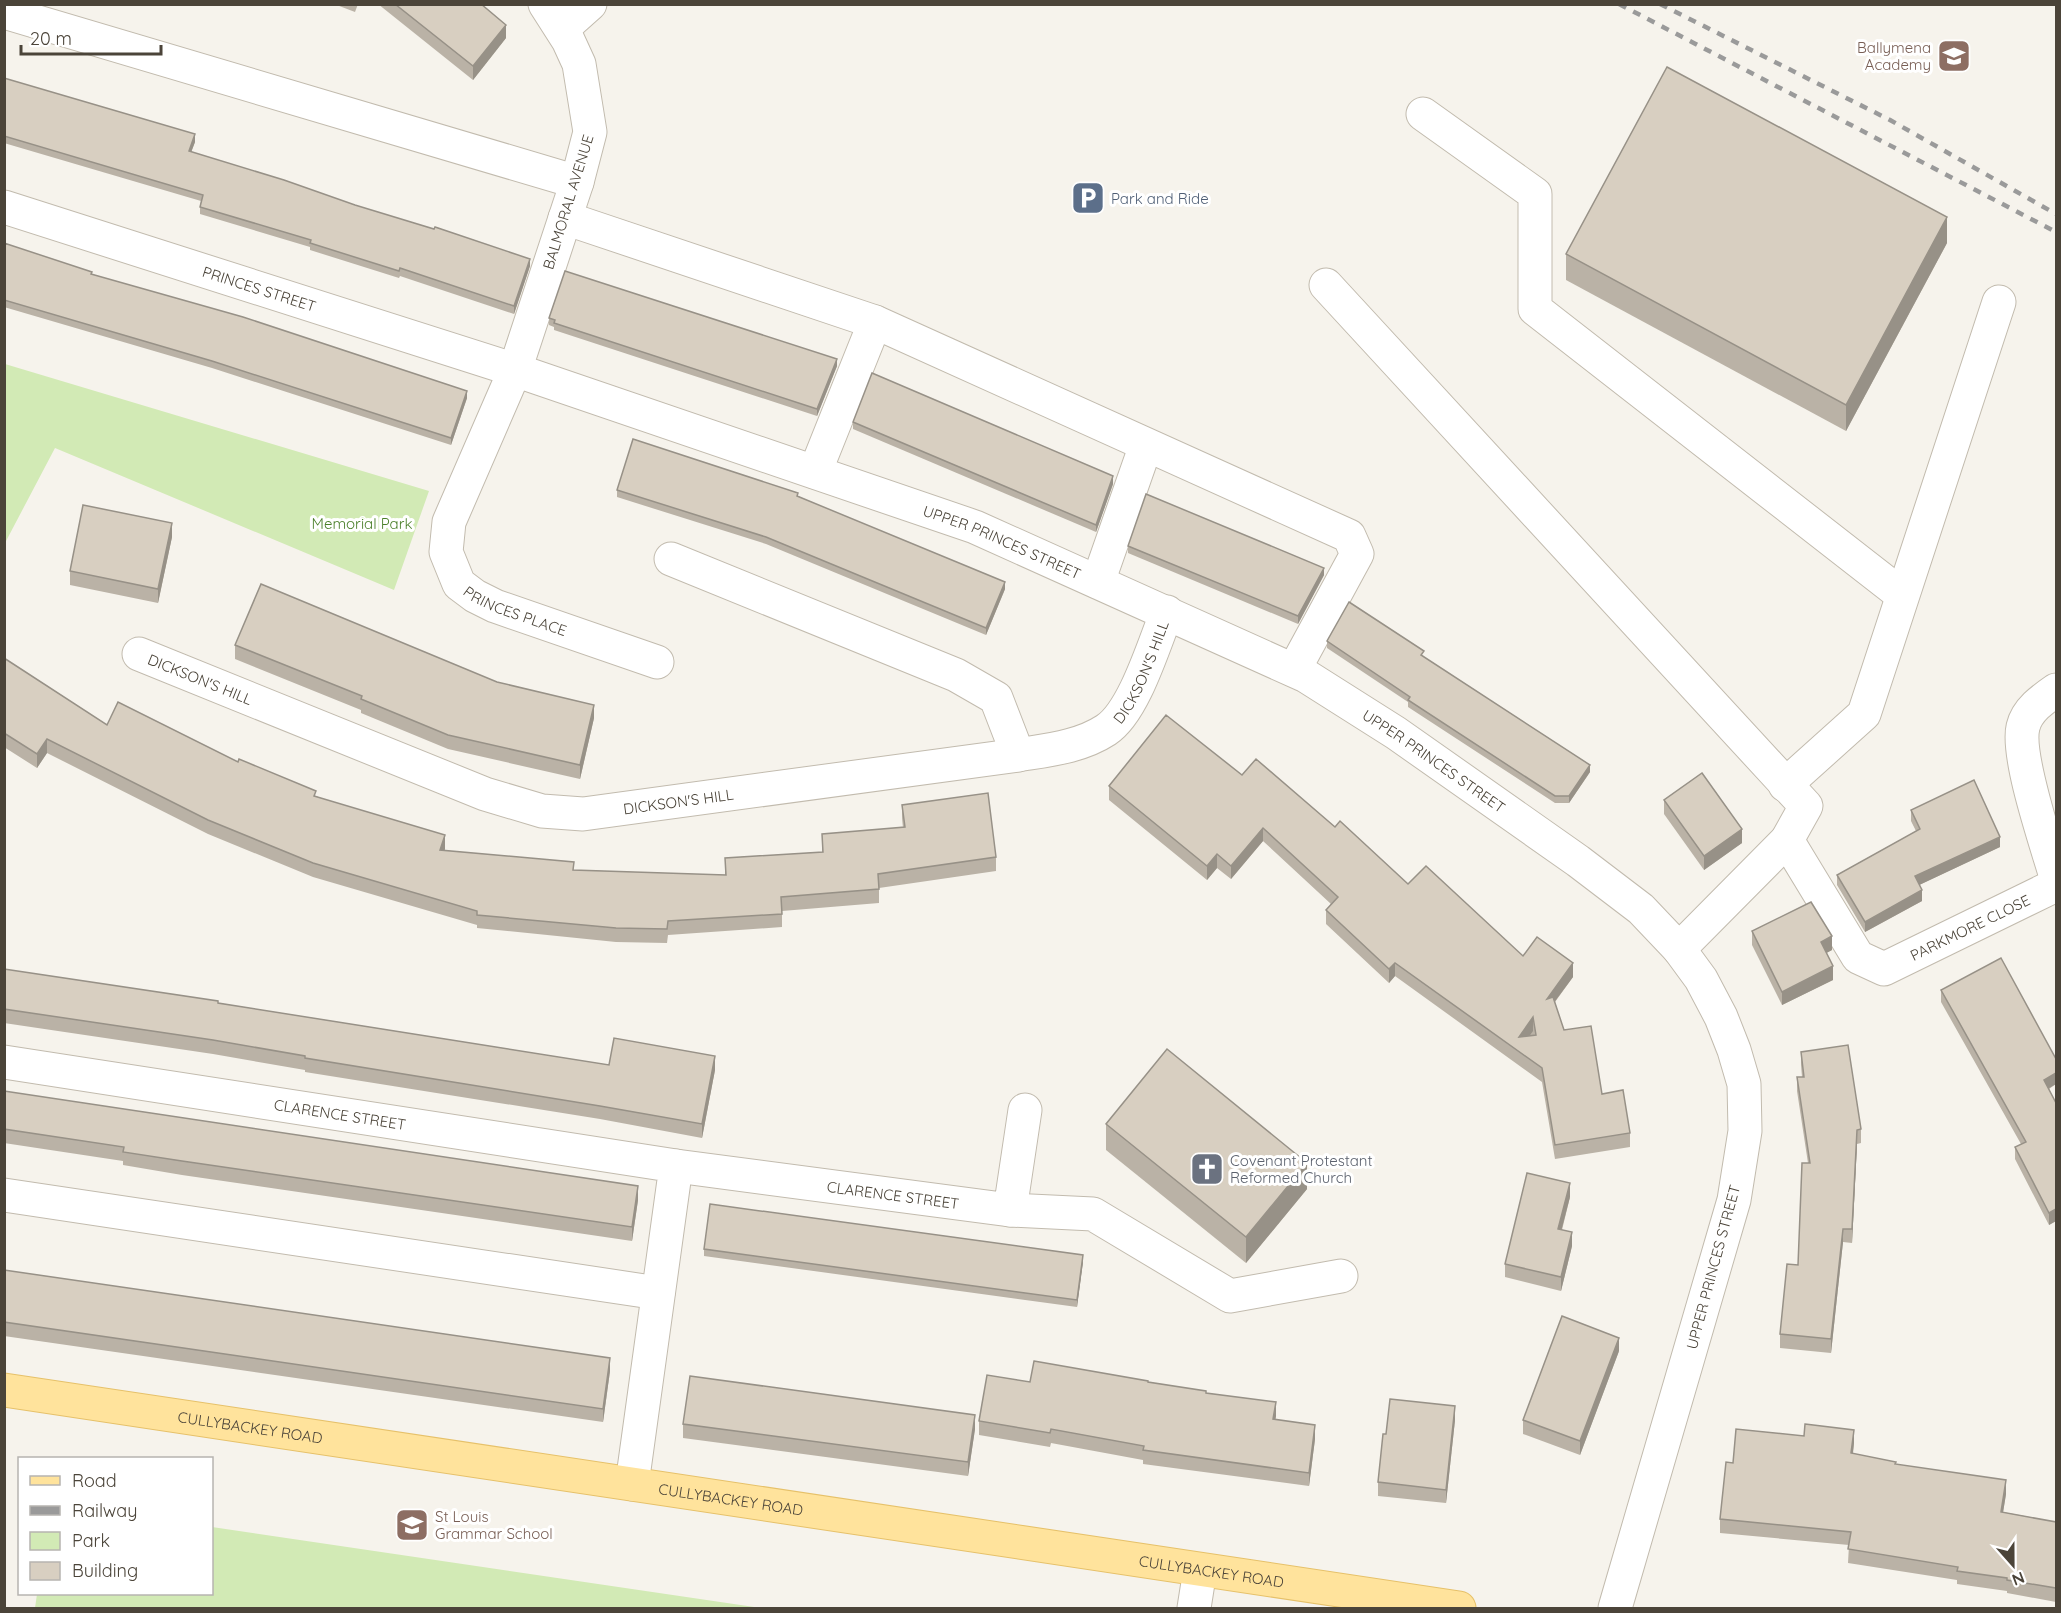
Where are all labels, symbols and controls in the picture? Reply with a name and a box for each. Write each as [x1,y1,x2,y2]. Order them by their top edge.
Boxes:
scale bar [21,18,160,56]
text: 20 m [30,27,72,50]
place label: Ballymena Academy [1857,38,1931,74]
school or university icon: Ballymena Academy [1936,38,1972,74]
street label: BALMORAL AVENUE [538,132,598,272]
parking icon: Park and Ride [1070,180,1106,216]
place label: Park and Ride [1111,189,1209,208]
street label: PRINCES STREET [200,261,319,315]
street label: UPPER PRINCES STREET [921,500,1084,583]
park label: Memorial Park [312,514,413,533]
street label: PRINCES PLACE [460,581,569,640]
street label: DICKSON'S HILL [1109,618,1172,727]
street label: DICKSON'S HILL [145,649,255,708]
street label: UPPER PRINCES STREET [1359,705,1509,817]
street label: DICKSON'S HILL [622,784,735,818]
street label: PARKMORE CLOSE [1907,890,2033,964]
street label: CLARENCE STREET [273,1094,407,1134]
church icon: Covenant Protestant Reformed Church [1189,1151,1225,1187]
place label: Covenant Protestant Reformed Church [1230,1151,1373,1187]
street label: CLARENCE STREET [826,1176,960,1213]
street label: UPPER PRINCES STREET [1682,1183,1744,1351]
street label: CULLYBACKEY ROAD [177,1407,324,1447]
legend [18,1457,213,1595]
text: Road [72,1469,117,1492]
street label: CULLYBACKEY ROAD [657,1479,805,1519]
text: Railway [72,1499,138,1522]
school or university icon: St Louis Grammar School [394,1507,430,1543]
place label: St Louis Grammar School [435,1507,553,1543]
text: Park [72,1529,110,1552]
north arrow [1983,1535,2043,1595]
street label: CULLYBACKEY ROAD [1138,1551,1285,1591]
text: Building [72,1559,138,1582]
text: N [2009,1568,2027,1590]

